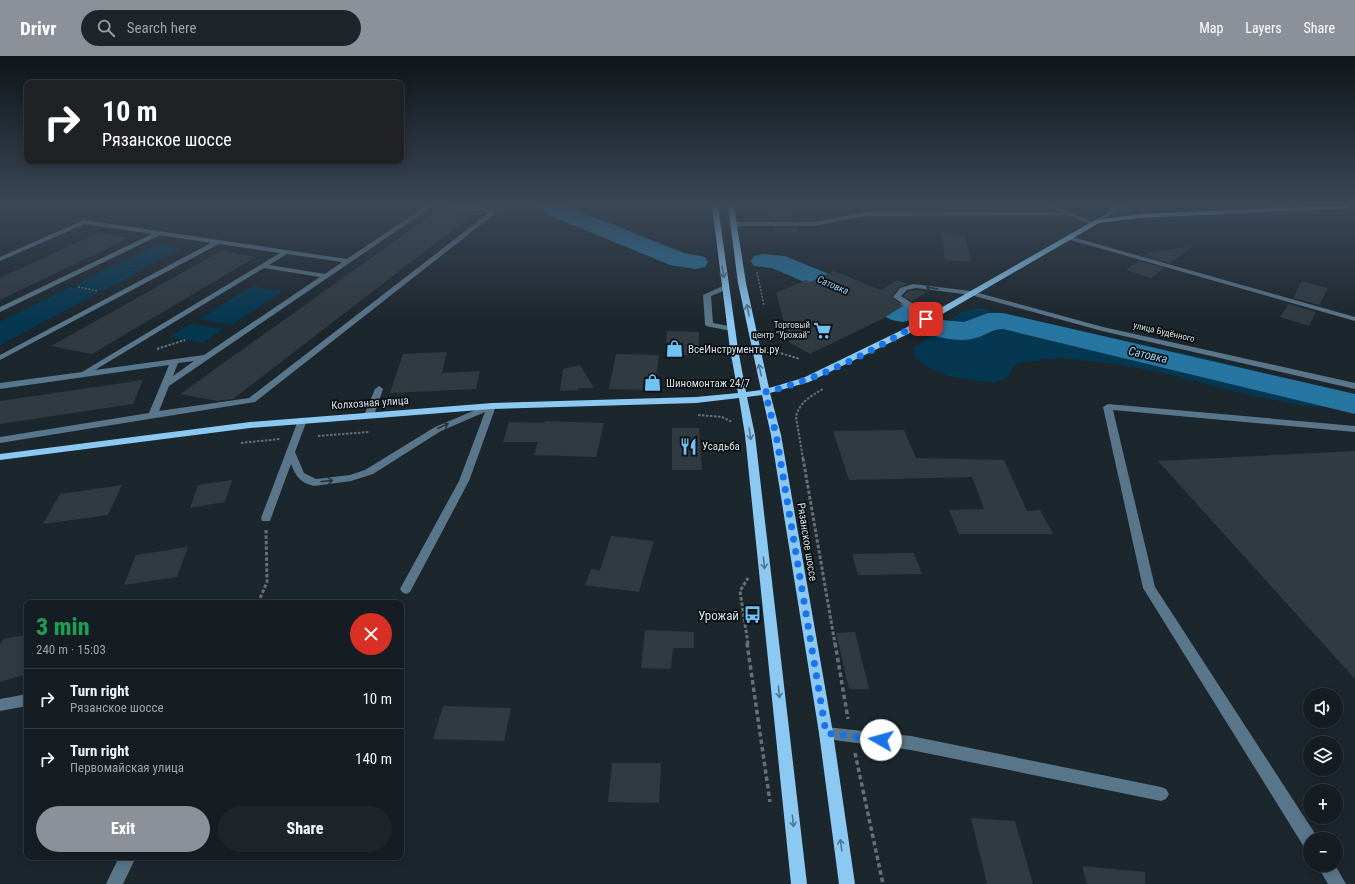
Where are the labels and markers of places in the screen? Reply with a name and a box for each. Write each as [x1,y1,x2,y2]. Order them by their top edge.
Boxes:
pin [909,302,943,336]
place label: Торговый центр "Урожай" [752,320,810,340]
supermarket icon: Торговый центр "Урожай" [813,320,833,340]
shop icon: ВсеИнструменты.ру [665,339,685,359]
place label: ВсеИнструменты.ру [688,343,780,356]
shop icon: Шиномонтаж 24/7 [643,373,663,393]
place label: Шиномонтаж 24/7 [666,377,750,390]
restaurant icon: Усадьба [679,436,699,456]
place label: Усадьба [702,440,740,453]
bus stop icon: Урожай [742,605,762,625]
place label: Урожай [698,608,739,623]

